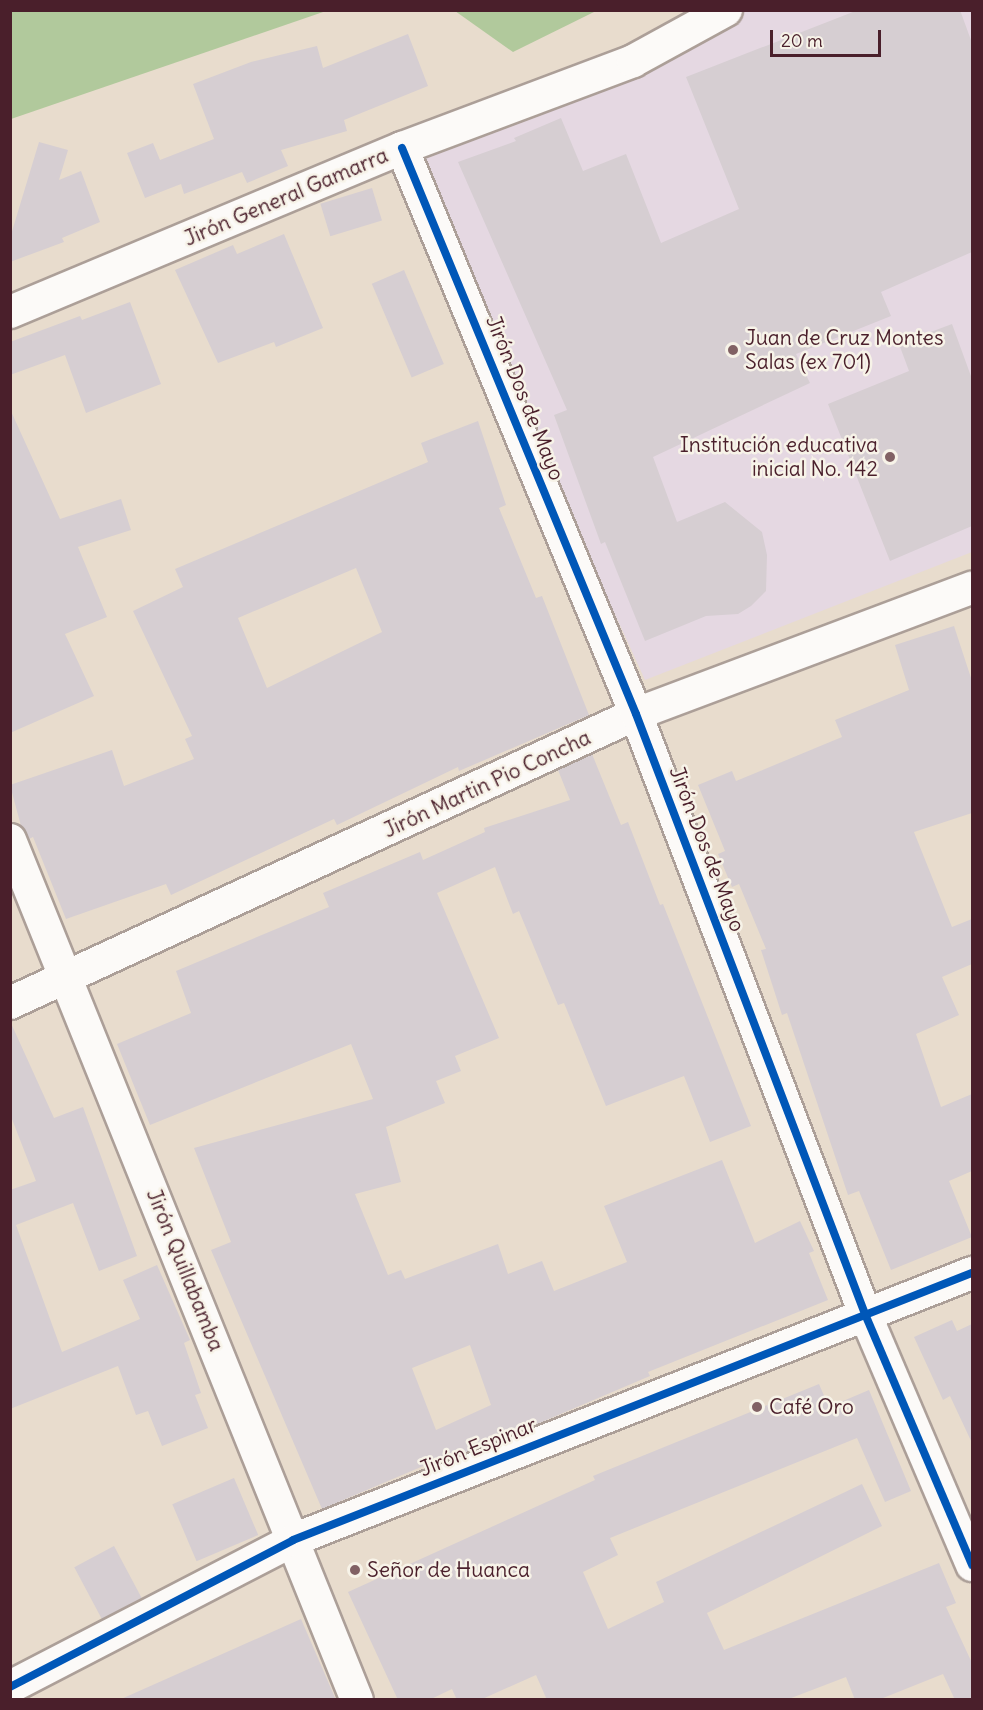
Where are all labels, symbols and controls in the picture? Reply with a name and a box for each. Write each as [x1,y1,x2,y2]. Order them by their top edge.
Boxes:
scale bar [773,18,884,56]
text: 20 m [781,29,823,52]
street label: Jirón General Gamarra [180,143,392,251]
street label: Jirón Dos de Mayo [480,312,570,484]
place label: Juan de Cruz Montes Salas (ex 701) [745,325,943,375]
marker: Juan de Cruz Montes Salas (ex 701) [726,343,740,357]
place label: Institución educativa inicial No. 142 [680,432,878,482]
marker: Institución educativa inicial No. 142 [883,450,897,464]
street label: Jirón Martin Pio Concha [379,725,595,843]
street label: Jirón Dos de Mayo [664,763,750,935]
street label: Jirón Quillabamba [141,1185,229,1355]
place label: Café Oro [769,1394,854,1420]
marker: Café Oro [750,1400,764,1414]
street label: Jirón Espinar [416,1412,540,1482]
place label: Señor de Huanca [367,1557,530,1583]
marker: Señor de Huanca [348,1563,362,1577]

